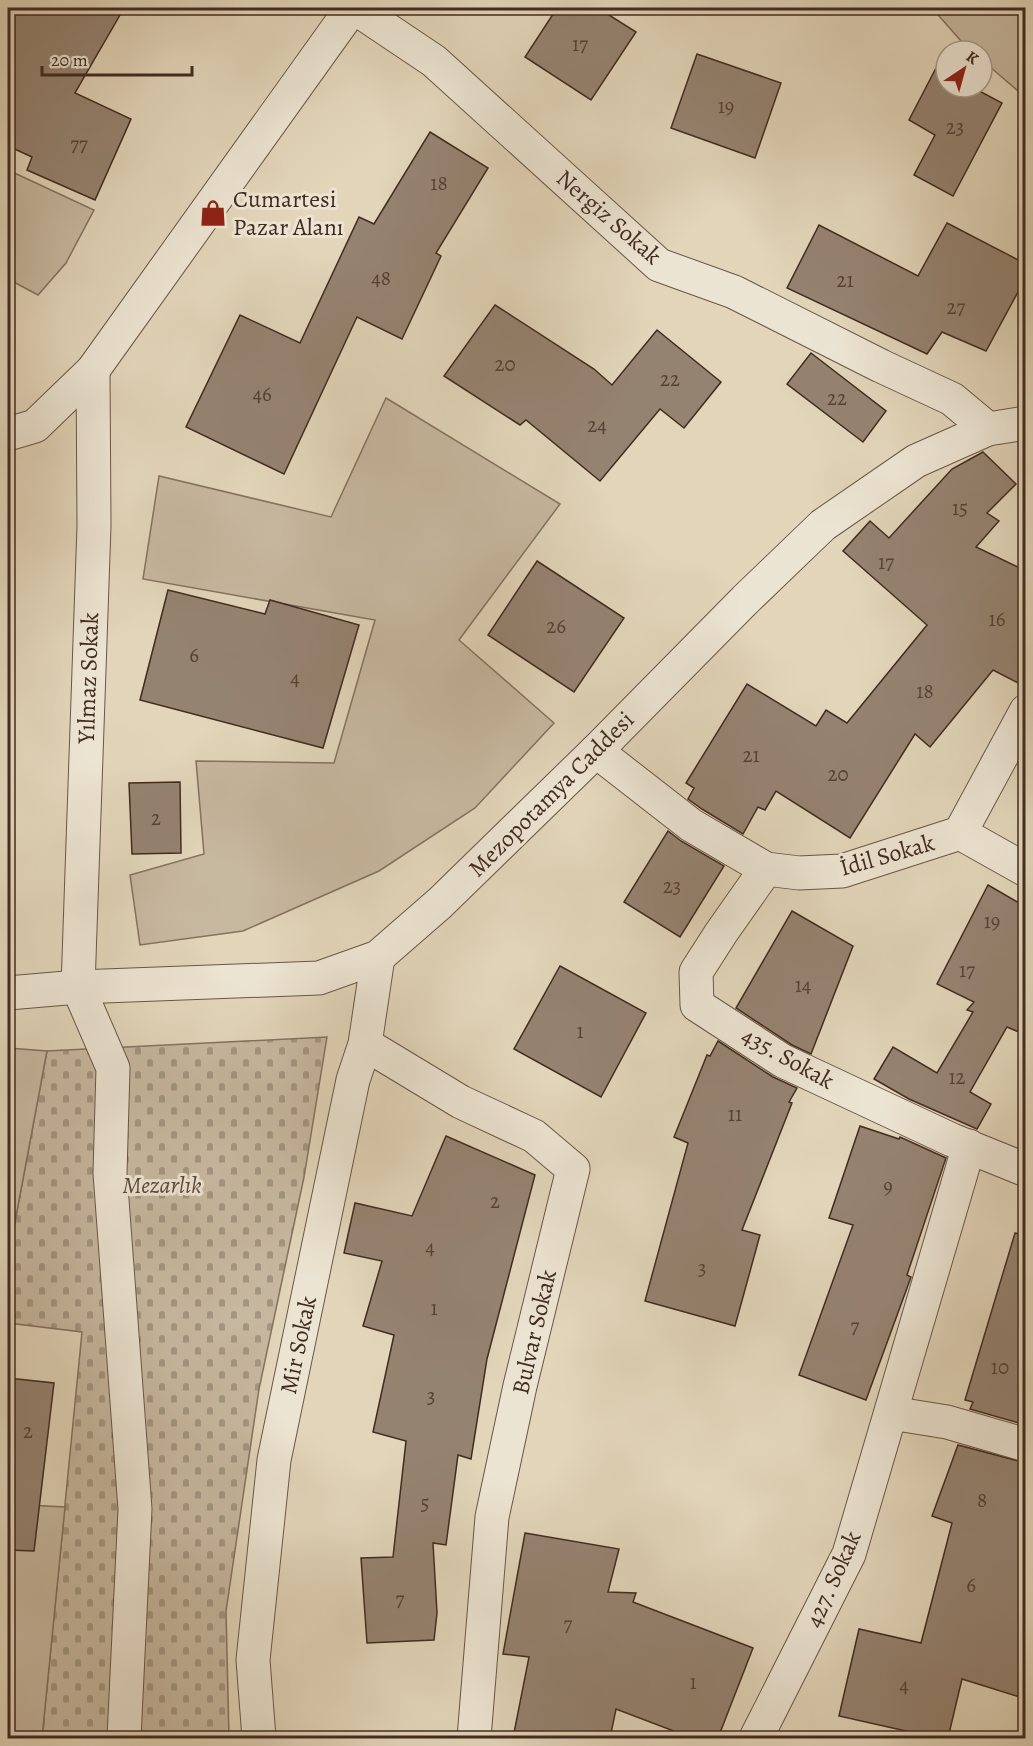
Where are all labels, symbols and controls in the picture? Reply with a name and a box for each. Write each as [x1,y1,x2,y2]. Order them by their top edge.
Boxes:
house number: 17 [572,30,588,58]
scale bar [42,39,192,77]
north arrow [934,39,994,99]
text: K [962,46,983,70]
text: 20 m [51,48,88,72]
house number: 19 [718,92,734,120]
house number: 23 [946,113,964,141]
house number: 77 [70,130,88,158]
street label: Nergiz Sokak [549,162,669,272]
house number: 18 [430,169,448,197]
place label: Cumartesi Pazar Alanı [233,183,344,243]
shop icon: Cumartesi Pazar Alanı [198,198,228,228]
house number: 48 [371,264,391,292]
house number: 21 [836,266,854,294]
house number: 27 [947,293,966,321]
house number: 20 [494,350,516,378]
house number: 22 [660,365,680,393]
house number: 46 [252,380,272,408]
house number: 22 [827,384,847,412]
house number: 24 [587,411,607,439]
house number: 15 [952,494,968,522]
house number: 17 [878,548,894,576]
house number: 16 [989,605,1006,633]
street label: Yılmaz Sokak [70,612,106,745]
house number: 26 [546,612,566,640]
house number: 6 [189,641,199,669]
house number: 4 [290,664,300,692]
house number: 18 [916,677,934,705]
street label: Mezopotamya Caddesi [461,704,641,884]
house number: 21 [742,741,760,769]
house number: 20 [827,760,849,788]
house number: 2 [151,804,161,832]
street label: İdil Sokak [836,826,938,884]
house number: 23 [663,872,681,900]
house number: 19 [984,907,1000,935]
house number: 17 [959,956,975,984]
house number: 14 [795,971,811,999]
house number: 1 [576,1017,584,1045]
street label: 435. Sokak [736,1019,840,1097]
house number: 12 [948,1063,966,1091]
house number: 11 [728,1100,742,1128]
park label: Mezarlık [122,1169,202,1201]
house number: 9 [883,1172,893,1200]
house number: 2 [490,1187,500,1215]
house number: 4 [425,1233,435,1261]
house number: 3 [698,1254,706,1282]
street label: Bulvar Sokak [504,1266,564,1398]
street label: Mir Sokak [272,1293,324,1397]
house number: 1 [430,1294,438,1322]
house number: 7 [851,1312,860,1340]
house number: 10 [991,1353,1009,1381]
house number: 3 [427,1382,435,1410]
house number: 2 [23,1417,33,1445]
house number: 8 [977,1486,987,1514]
house number: 5 [420,1489,430,1517]
street label: 427. Sokak [797,1526,869,1632]
house number: 6 [966,1571,976,1599]
house number: 7 [396,1585,405,1613]
house number: 7 [564,1610,573,1638]
house number: 1 [689,1668,697,1696]
house number: 4 [899,1671,909,1699]

